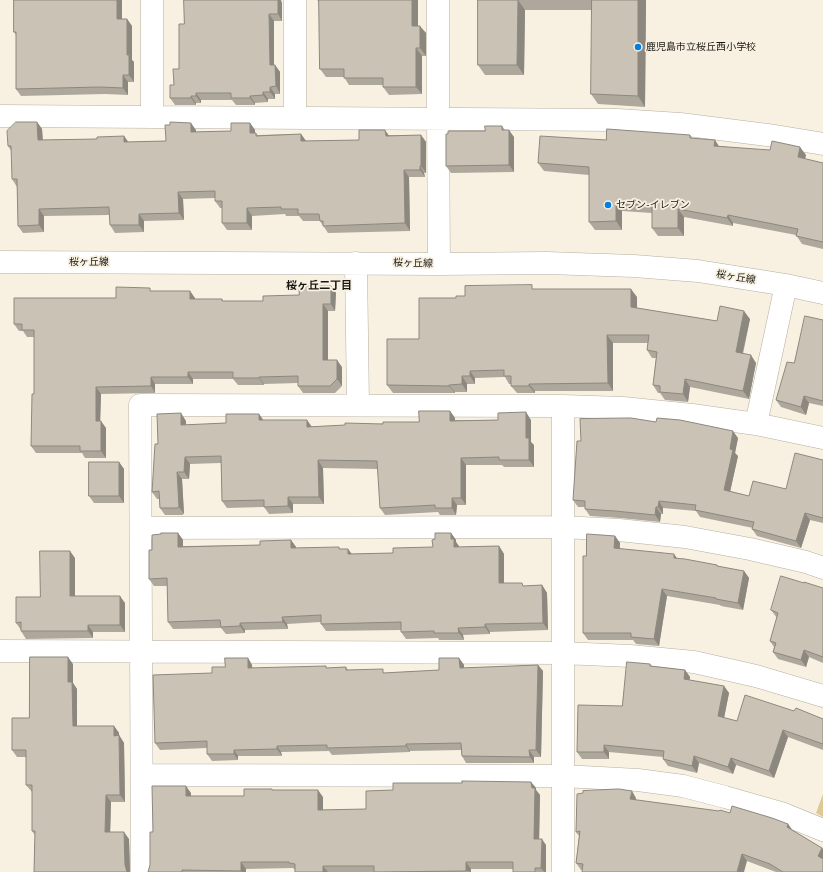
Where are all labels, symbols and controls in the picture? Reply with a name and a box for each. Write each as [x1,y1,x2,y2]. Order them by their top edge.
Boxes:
place label: 鹿児島市立桜丘西小学校 [646,41,756,53]
marker: 鹿児島市立桜丘西小学校 [633,42,643,52]
place label: セブン-イレブン [616,199,690,211]
marker: セブン-イレブン [603,200,613,210]
street label: 桜ヶ丘線 [69,256,109,268]
street label: 桜ヶ丘線 [393,257,433,269]
street label: 桜ヶ丘線 [715,268,757,286]
district label: 桜ヶ丘二丁目 [286,278,352,292]

